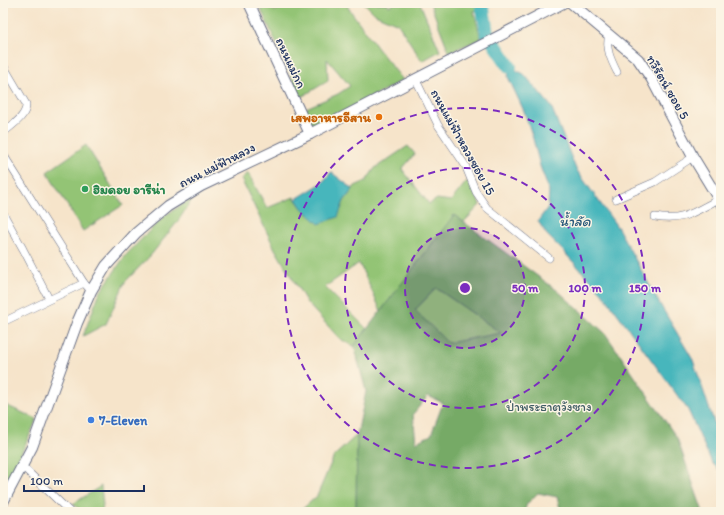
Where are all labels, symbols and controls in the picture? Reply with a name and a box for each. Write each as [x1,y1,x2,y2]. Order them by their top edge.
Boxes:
street label: ถนนแม่กก [273,35,309,91]
street label: ทวีรัตน์ ซอย 5 [644,52,693,122]
street label: ถนนแม่ฟ้าหลวงซอย 15 [428,86,498,198]
place label: เสพอาหารอีสาน [291,110,372,125]
marker: เสพอาหารอีสาน [374,112,384,122]
street label: ถนน แม่ฟ้าหลวง [176,139,258,191]
place label: ฮิมดอย อารีน่า [93,182,165,197]
marker: ฮิมดอย อารีน่า [80,184,90,194]
water label: น้ำลัด [559,211,591,230]
centre of rings [458,281,472,295]
text: 50 m [512,281,539,295]
text: 100 m [568,281,602,295]
text: 150 m [629,281,662,295]
park label: ป่าพระธาตุวังซาง [506,399,592,416]
place label: 7-Eleven [98,413,148,428]
marker: 7-Eleven [86,415,96,425]
scale bar [24,467,144,493]
text: 100 m [30,474,63,488]

